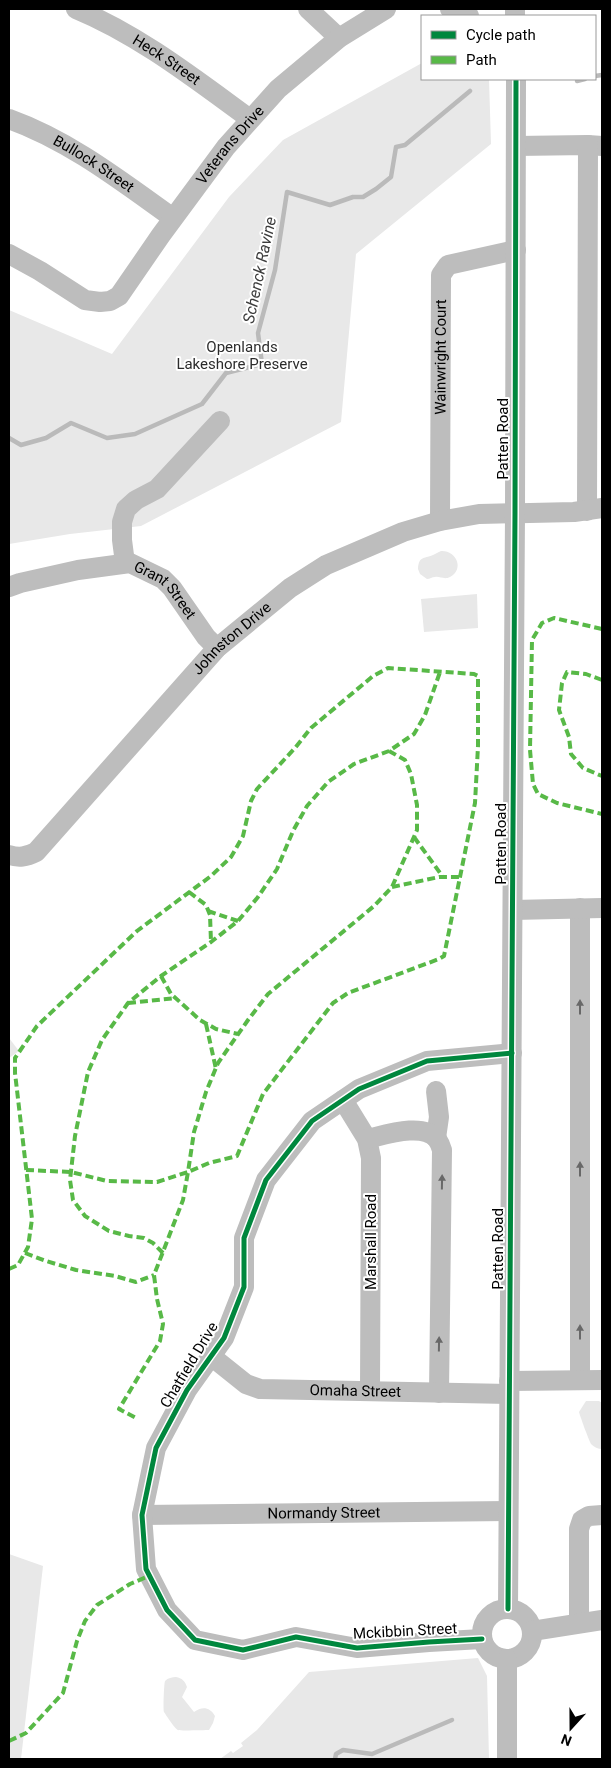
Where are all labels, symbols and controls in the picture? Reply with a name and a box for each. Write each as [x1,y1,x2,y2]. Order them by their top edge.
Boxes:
legend [421,15,596,80]
text: Cycle path [466,26,536,44]
street label: Heck Street [129,31,204,89]
text: Path [466,51,497,69]
street label: Veterans Drive [193,102,268,188]
street label: Bullock Street [50,131,138,196]
water label: Schenck Ravine [239,215,280,325]
street label: Wainwright Court [431,299,450,415]
park label: Openlands Lakeshore Preserve [176,338,308,373]
street label: Patten Road [494,398,512,480]
street label: Grant Street [131,557,200,623]
street label: Johnston Drive [189,598,275,679]
street label: Patten Road [492,803,510,885]
one-way arrow [576,998,584,1014]
one-way arrow [576,1161,584,1177]
one-way arrow [438,1173,446,1189]
street label: Marshall Road [362,1194,380,1290]
street label: Patten Road [489,1208,507,1290]
street label: Chatfield Drive [156,1319,222,1411]
one-way arrow [576,1323,584,1339]
one-way arrow [435,1336,443,1352]
street label: Omaha Street [309,1381,401,1401]
street label: Normandy Street [267,1503,381,1523]
street label: Mckibbin Street [352,1619,458,1643]
north arrow [546,1703,596,1753]
text: N [559,1731,574,1749]

